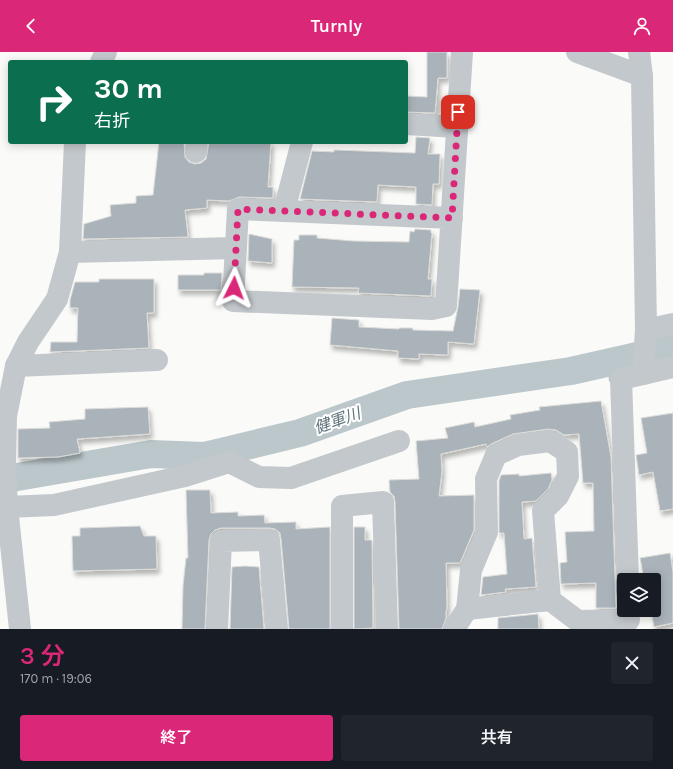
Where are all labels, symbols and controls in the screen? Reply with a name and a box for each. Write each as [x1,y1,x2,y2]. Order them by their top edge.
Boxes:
icon: back [20,15,42,37]
text: Turnly [311,15,362,37]
icon: person [631,15,653,37]
text: 30 m [94,72,163,105]
icon: right [28,76,80,128]
pin [441,95,475,129]
icon: arrive [447,101,469,123]
text: 右折 [94,110,130,132]
position arrow [213,267,255,309]
water label: 健軍川 [311,403,365,438]
map controls [617,573,661,617]
button: layers [617,573,661,617]
text: 3 分 [20,642,65,670]
button: close [611,642,653,684]
text: 170 m · 19:06 [20,671,92,686]
button: 終了 [20,715,333,761]
button: 共有 [341,715,653,761]

